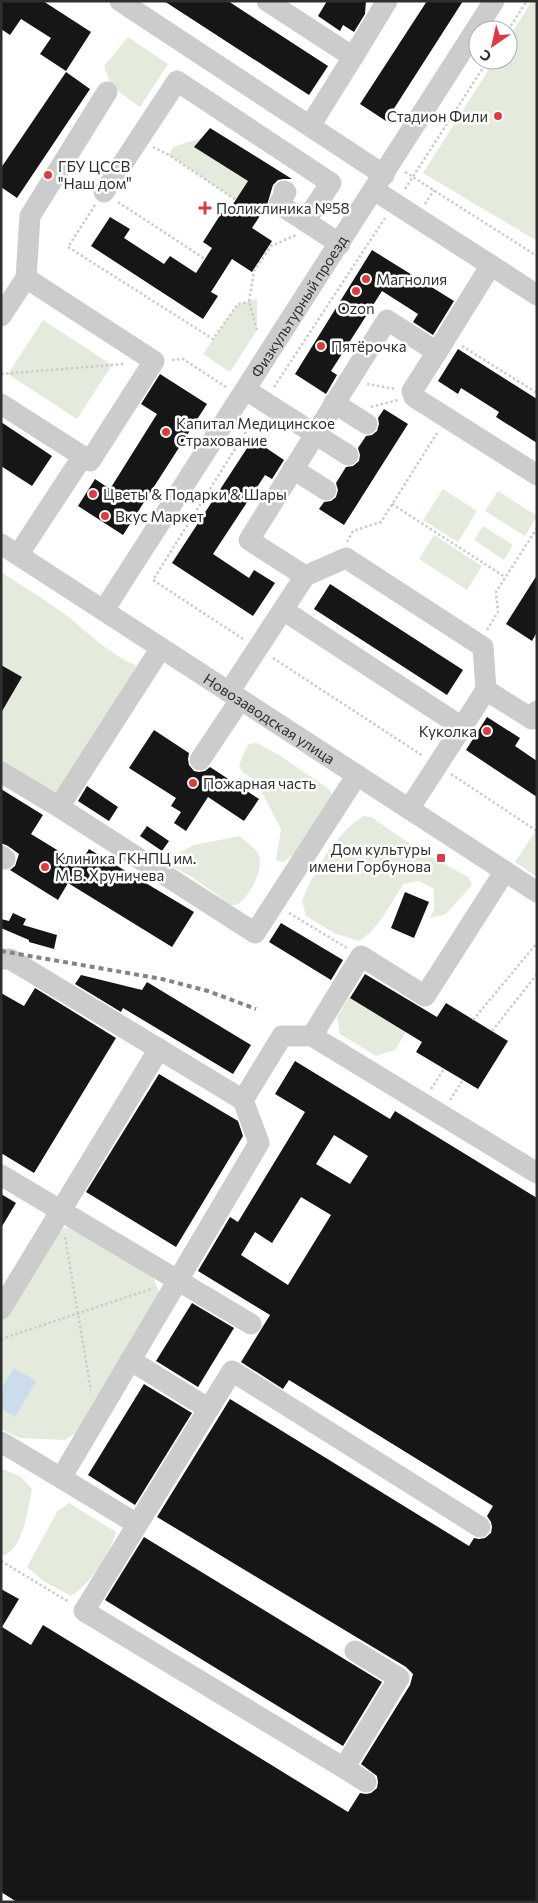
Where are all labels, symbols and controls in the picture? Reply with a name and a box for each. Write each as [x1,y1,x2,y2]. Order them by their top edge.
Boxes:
north arrow [468,20,518,70]
text: С [477,46,494,66]
place label: Стадион Фили [387,107,488,125]
marker: Стадион Фили [492,110,504,122]
place label: ГБУ ЦССВ "Наш дом" [58,157,132,192]
marker: ГБУ ЦССВ "Наш дом" [42,169,54,181]
place label: Поликлиника №58 [216,199,350,217]
marker: Поликлиника №58 [198,201,212,215]
street label: Физкультурный проезд [247,231,351,380]
place label: Магнолия [376,270,447,288]
marker: Магнолия [360,273,372,285]
marker: Ozon [350,285,362,297]
place label: Ozon [337,299,375,317]
place label: Пятёрочка [331,337,406,355]
marker: Пятёрочка [315,340,327,352]
place label: Капитал Медицинское Страхование [176,414,335,449]
marker: Капитал Медицинское Страхование [160,426,172,438]
place label: Цветы & Подарки & Шары [103,485,287,503]
marker: Цветы & Подарки & Шары [87,488,99,500]
place label: Вкус Маркет [115,507,204,525]
marker: Вкус Маркет [99,510,111,522]
street label: Новозаводская улица [200,669,338,767]
place label: Куколка [419,722,477,740]
marker: Куколка [481,725,493,737]
place label: Пожарная часть [203,774,317,792]
marker: Пожарная часть [187,777,199,789]
place label: Дом культуры имени Горбунова [309,840,431,875]
place label: Клиника ГКНПЦ им. М.В. Хруничева [55,849,196,884]
marker: Дом культуры имени Горбунова [435,852,447,864]
marker: Клиника ГКНПЦ им. М.В. Хруничева [39,861,51,873]

